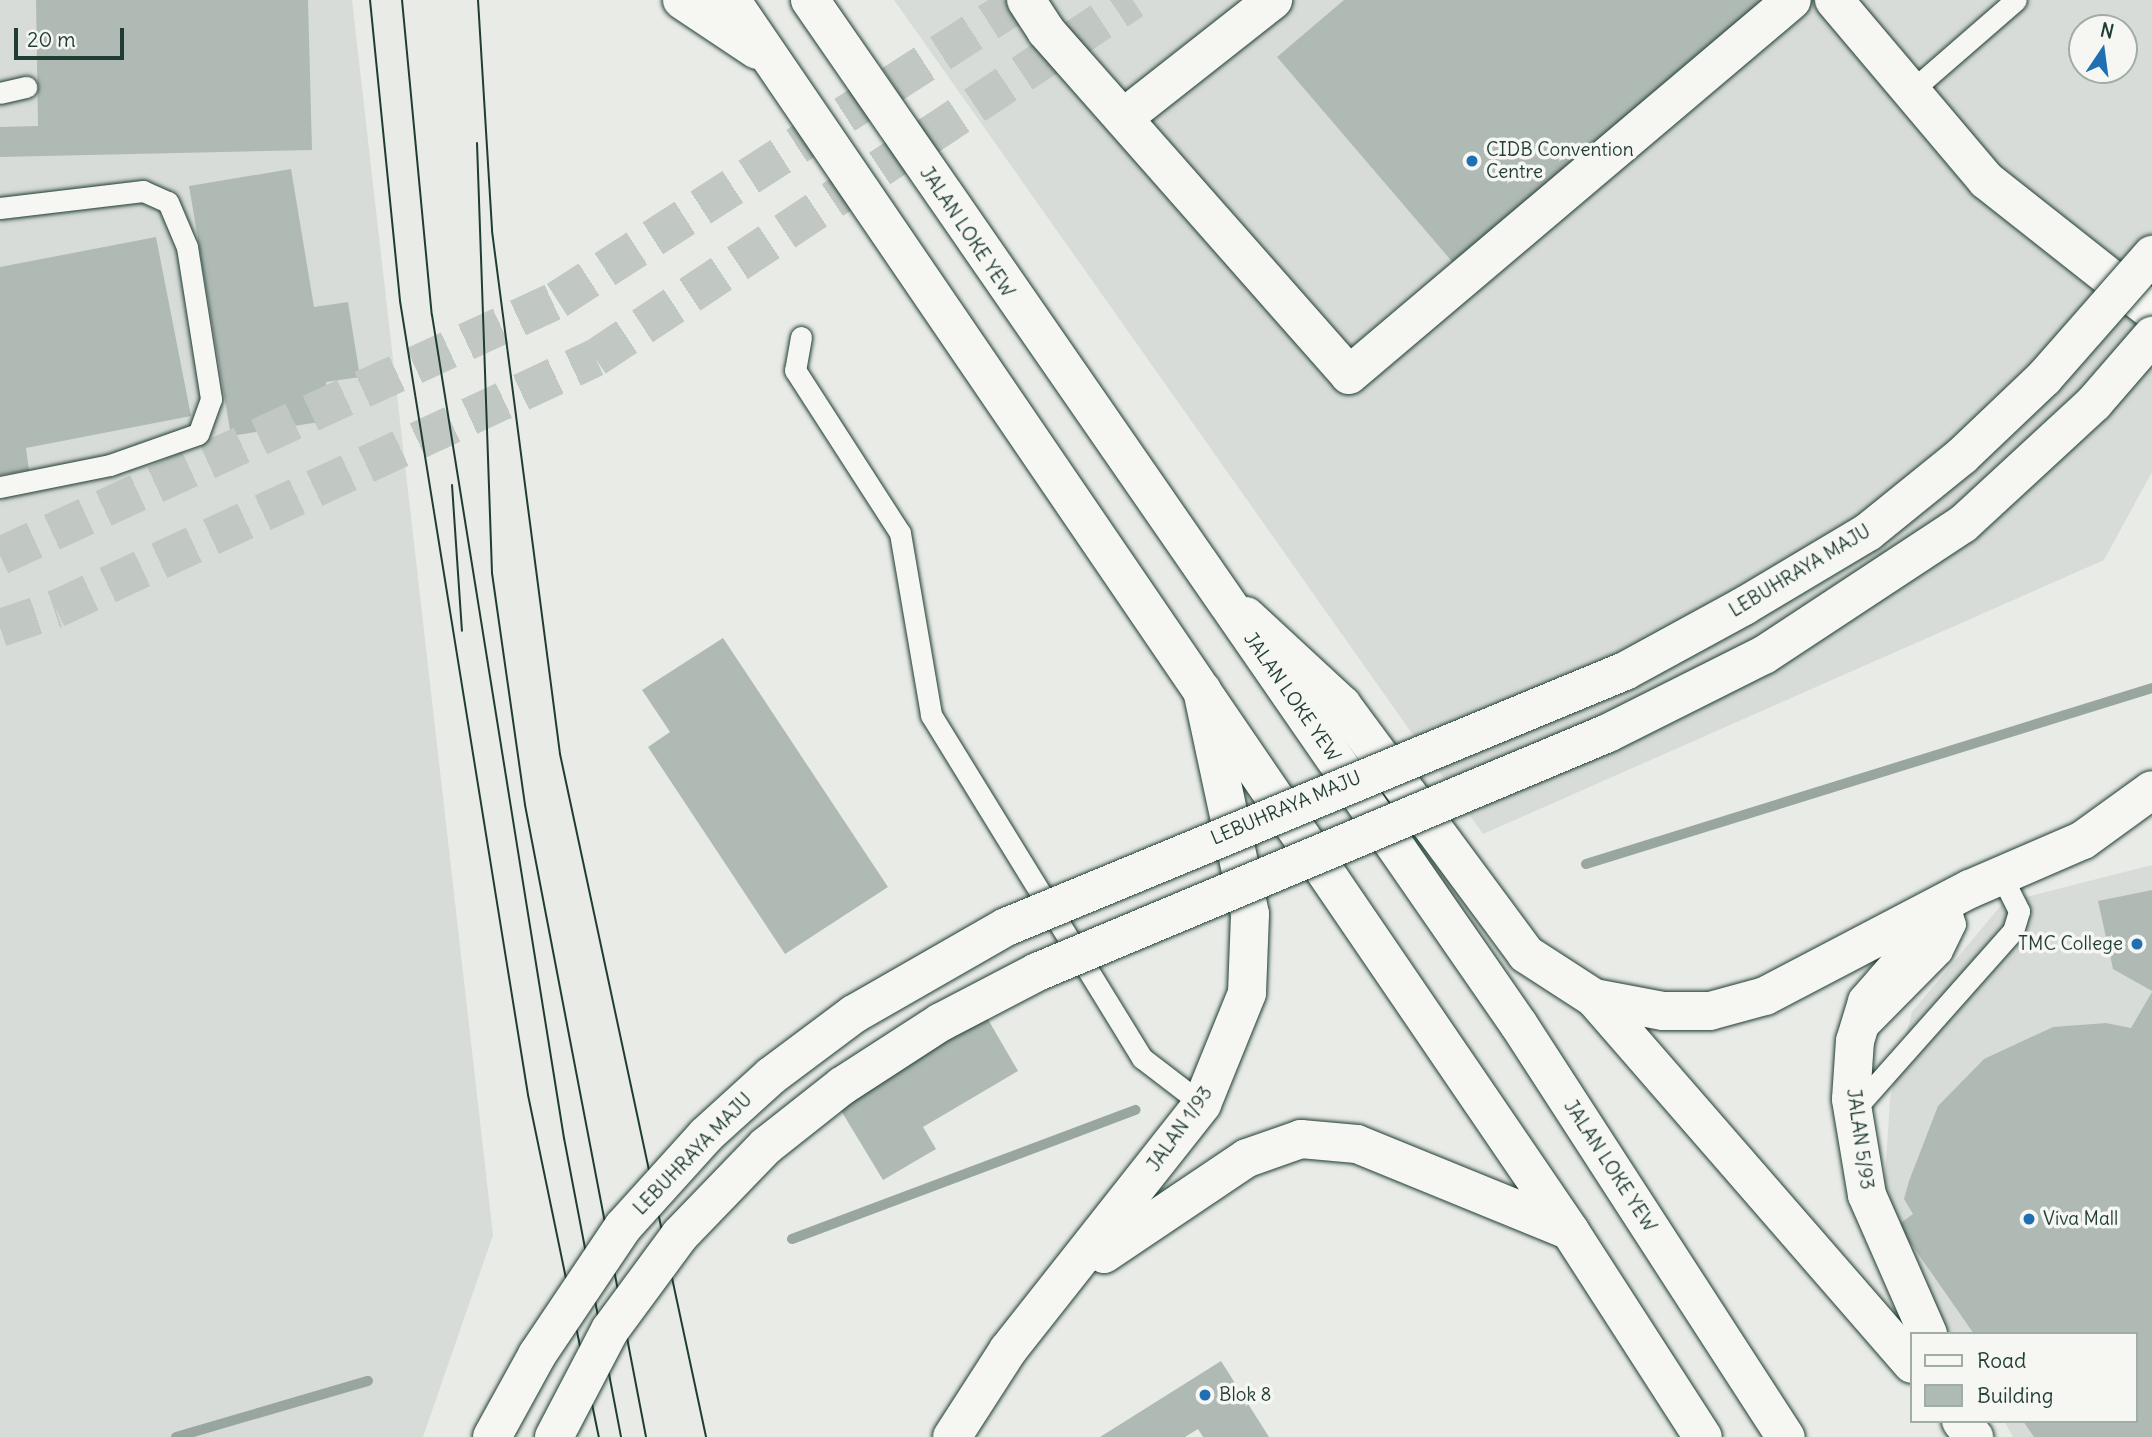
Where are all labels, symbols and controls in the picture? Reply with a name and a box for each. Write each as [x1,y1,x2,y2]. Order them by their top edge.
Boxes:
scale bar [18,14,128,58]
north arrow [2068,14,2138,84]
text: N [2098,17,2116,44]
text: 20 m [27,26,76,53]
place label: CIDB Convention Centre [1486,139,1634,183]
marker: CIDB Convention Centre [1464,153,1480,169]
street label: JALAN LOKE YEW [915,162,1019,302]
street label: LEBUHRAYA MAJU [1725,520,1875,622]
street label: JALAN LOKE YEW [1239,628,1345,766]
street label: LEBUHRAYA MAJU [1208,766,1364,850]
place label: TMC College [2018,933,2123,955]
marker: TMC College [2129,936,2145,952]
street label: JALAN 1/93 [1142,1082,1218,1176]
street label: JALAN 5/93 [1842,1087,1878,1191]
street label: LEBUHRAYA MAJU [629,1088,757,1220]
street label: JALAN LOKE YEW [1559,1096,1661,1236]
place label: Viva Mall [2043,1208,2118,1230]
marker: Viva Mall [2021,1211,2037,1227]
legend [1910,1332,2138,1423]
text: Road [1977,1347,2026,1374]
text: Building [1977,1382,2053,1409]
place label: Blok 8 [1219,1384,1272,1406]
marker: Blok 8 [1197,1387,1213,1403]

